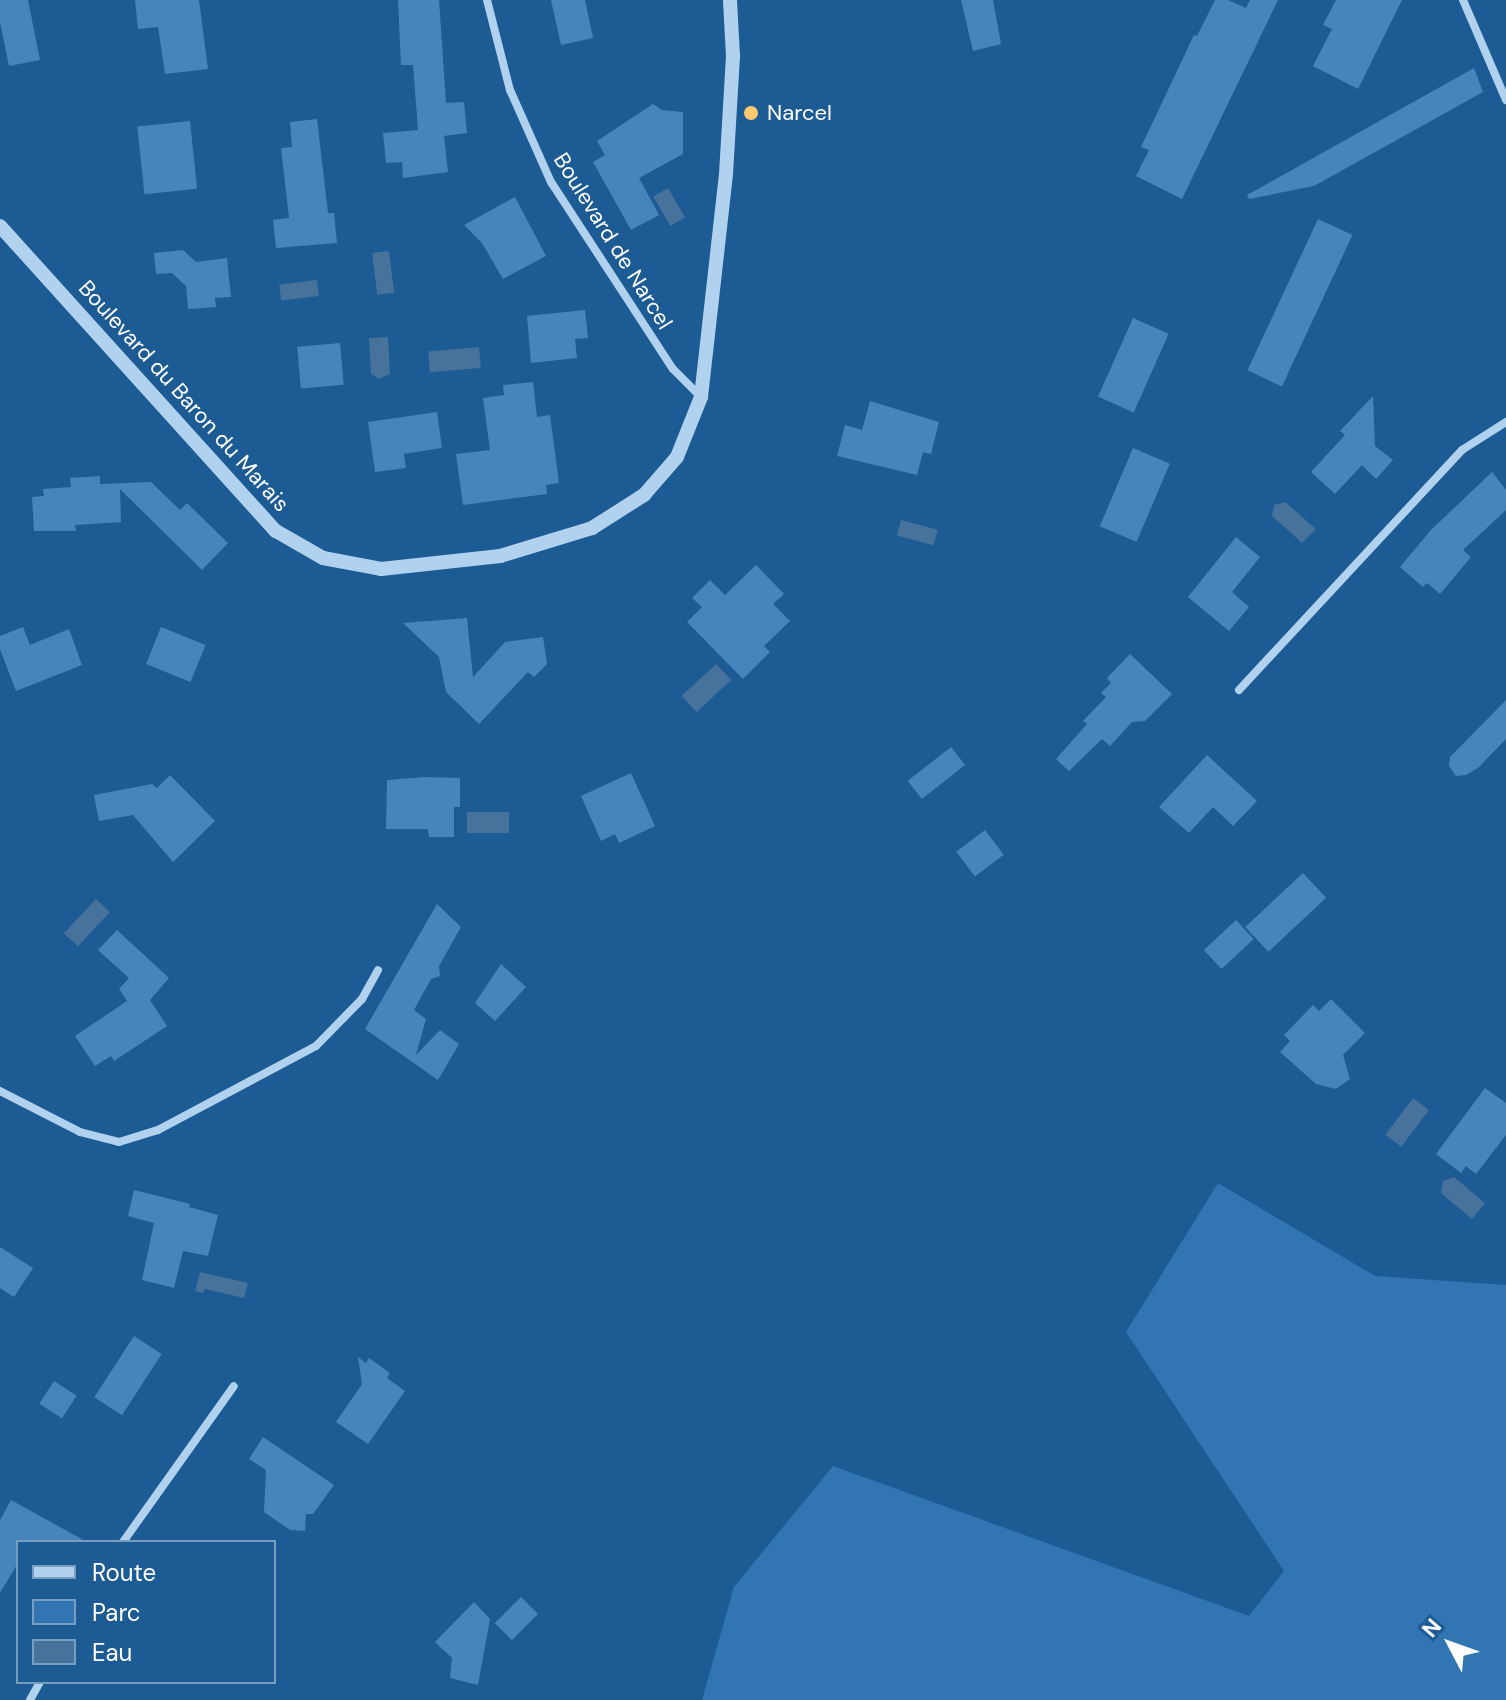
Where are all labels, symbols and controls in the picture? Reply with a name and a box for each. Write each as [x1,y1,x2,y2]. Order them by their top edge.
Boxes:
place label: Narcel [767,100,832,126]
marker: Narcel [742,104,760,122]
street label: Boulevard de Narcel [548,148,678,334]
street label: Boulevard du Baron du Marais [73,275,295,517]
legend [16,1540,276,1684]
text: Route [92,1557,156,1588]
text: Parc [92,1597,141,1628]
north arrow [1410,1604,1490,1684]
text: N [1415,1612,1448,1644]
text: Eau [92,1637,132,1668]

